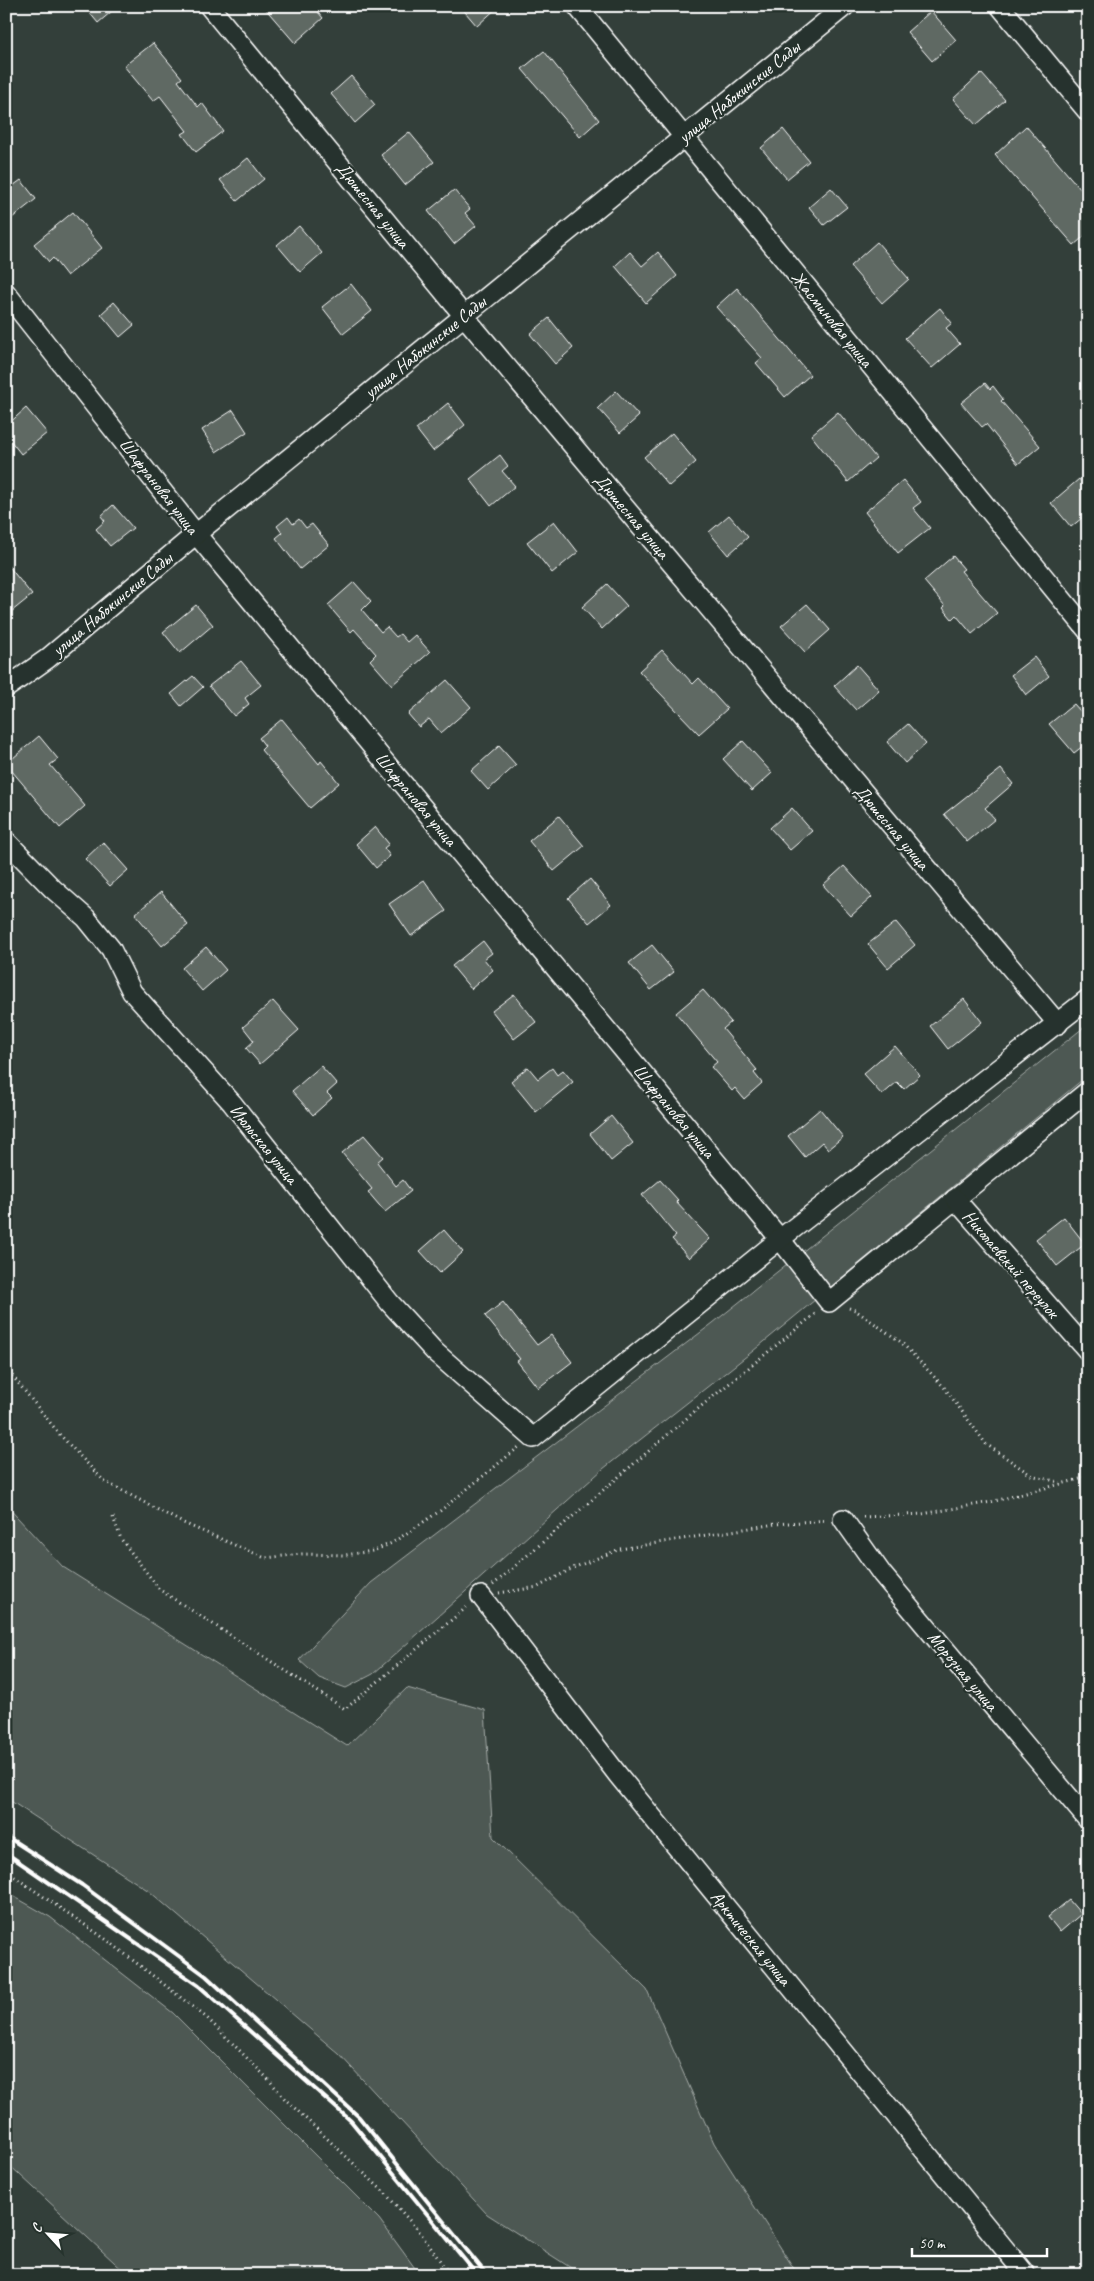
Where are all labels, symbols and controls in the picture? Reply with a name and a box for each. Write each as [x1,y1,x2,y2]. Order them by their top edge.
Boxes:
street label: улица Набокинские Сады [673,35,805,148]
street label: Дюшесная улица [332,157,415,253]
street label: Жасминовая улица [787,267,879,373]
street label: улица Набокинские Сады [359,290,491,403]
street label: Шафрановая улица [115,434,204,540]
street label: Дюшесная улица [590,469,675,564]
street label: улица Набокинские Сады [47,546,178,661]
street label: Шафрановая улица [370,748,463,852]
street label: Дюшесная улица [850,780,935,875]
street label: Шафрановая улица [628,1060,721,1164]
street label: Июльская улица [225,1100,304,1190]
street label: Николаевский переулок [958,1205,1066,1324]
street label: Морозная улица [923,1627,1003,1717]
street label: Арктическая улица [706,1886,797,1991]
north arrow [22,2208,72,2258]
text: С [28,2220,47,2235]
scale bar [912,2226,1046,2258]
text: 50 m [919,2234,946,2253]

